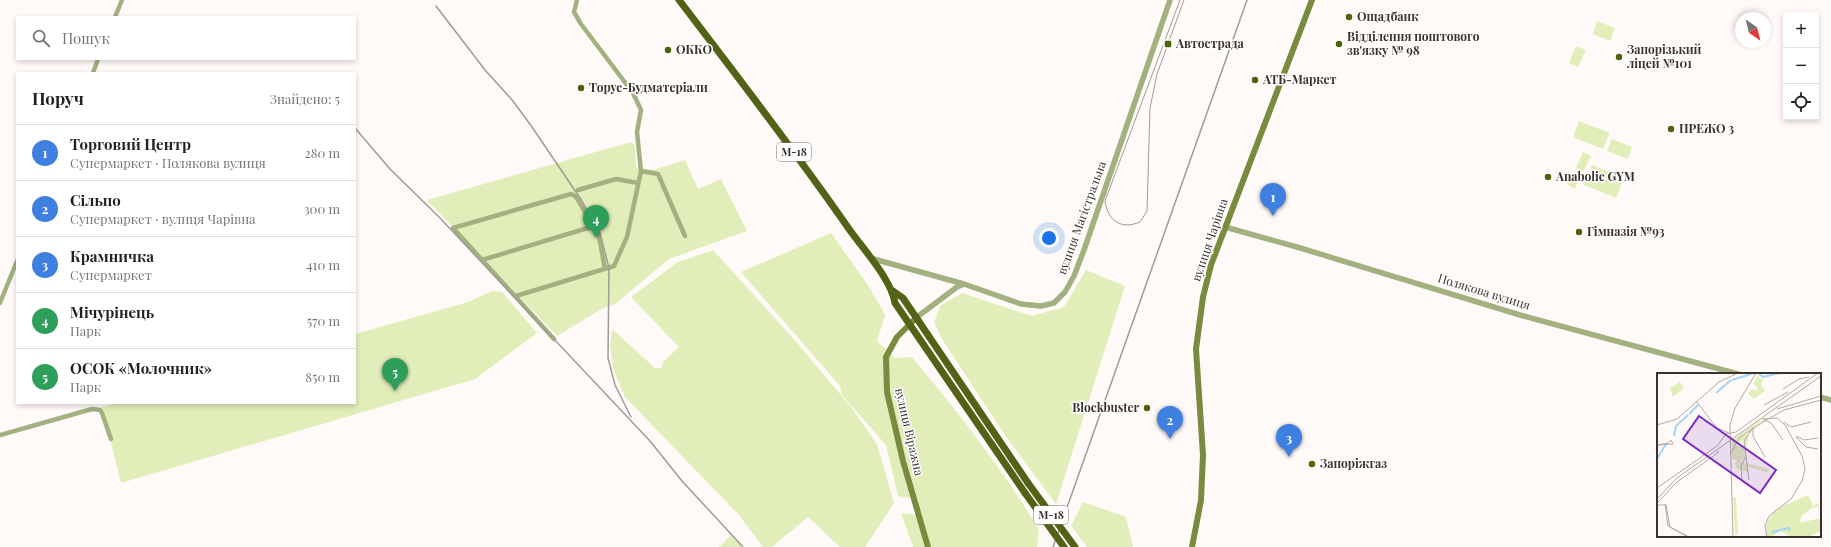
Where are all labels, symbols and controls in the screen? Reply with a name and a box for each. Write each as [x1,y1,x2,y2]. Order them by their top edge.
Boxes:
place label: Ощадбанк [1357,8,1419,24]
marker: Ощадбанк [1344,12,1354,22]
north arrow [1735,12,1771,48]
map controls [1783,12,1819,120]
button: + [1783,12,1819,48]
search box [16,16,356,60]
icon: search [30,27,52,49]
text: Пошук [62,28,110,48]
place label: Відділення поштового зв'язку № 98 [1347,28,1480,58]
place label: Автострада [1175,35,1245,51]
marker: Автострада [1163,39,1173,49]
marker: Відділення поштового зв'язку № 98 [1334,39,1344,49]
place label: ОККО [676,41,712,57]
place label: Запорізький ліцей №101 [1627,41,1702,71]
marker: ОККО [663,45,673,55]
button: − [1783,48,1819,84]
marker: Запорізький ліцей №101 [1614,52,1624,62]
place label: АТБ-Маркет [1262,71,1337,87]
marker: АТБ-Маркет [1250,75,1260,85]
place label: Торус-Будматеріали [589,79,708,95]
marker: Торус-Будматеріали [576,83,586,93]
button: locate [1783,84,1819,120]
text: Поруч [32,87,84,109]
text: Знайдено: 5 [270,90,340,107]
place label: ПРЕЖО 3 [1679,120,1734,136]
marker: ПРЕЖО 3 [1666,124,1676,134]
text: Торговий Центр [70,134,191,154]
road number: М-18 [777,143,811,161]
text: 1 [43,144,47,161]
text: 280 m [304,144,340,161]
text: Супермаркет · Полякова вулиця [70,154,266,171]
street label: вулиця Магістральна [1053,159,1109,277]
place label: Anabolic GYM [1555,168,1635,184]
marker: Anabolic GYM [1543,172,1553,182]
pin: 1 [1260,183,1286,216]
text: Сільпо [70,190,121,210]
street label: вулиця Чарівна [1187,196,1231,283]
text: 2 [42,200,48,217]
text: 300 m [304,200,340,217]
pin: 4 [583,205,609,238]
text: Супермаркет · вулиця Чарівна [70,210,256,227]
place label: Гімназія №93 [1587,223,1665,239]
marker: Гімназія №93 [1574,227,1584,237]
your location [1039,228,1059,248]
text: Крамничка [70,246,154,266]
text: 3 [42,256,48,273]
text: 410 m [306,256,340,273]
text: Супермаркет [70,266,152,283]
street label: Полякова вулиця [1436,269,1533,313]
text: Мічурінець [70,302,154,322]
text: 4 [42,312,48,329]
text: 570 m [307,312,340,329]
text: Парк [70,322,101,339]
text: ОСОК «Молочник» [70,358,212,378]
pin: 5 [382,358,408,391]
text: 5 [42,368,48,385]
text: 850 m [305,368,340,385]
inset map [1657,373,1821,537]
text: Парк [70,378,101,395]
street label: вулиця Віражна [892,386,928,477]
place label: Blockbuster [1072,399,1139,415]
marker: Blockbuster [1142,403,1152,413]
pin: 2 [1157,406,1183,439]
pin: 3 [1276,424,1302,457]
place label: Запоріжгаз [1320,455,1387,471]
marker: Запоріжгаз [1307,459,1317,469]
road number: М-18 [1034,506,1068,524]

